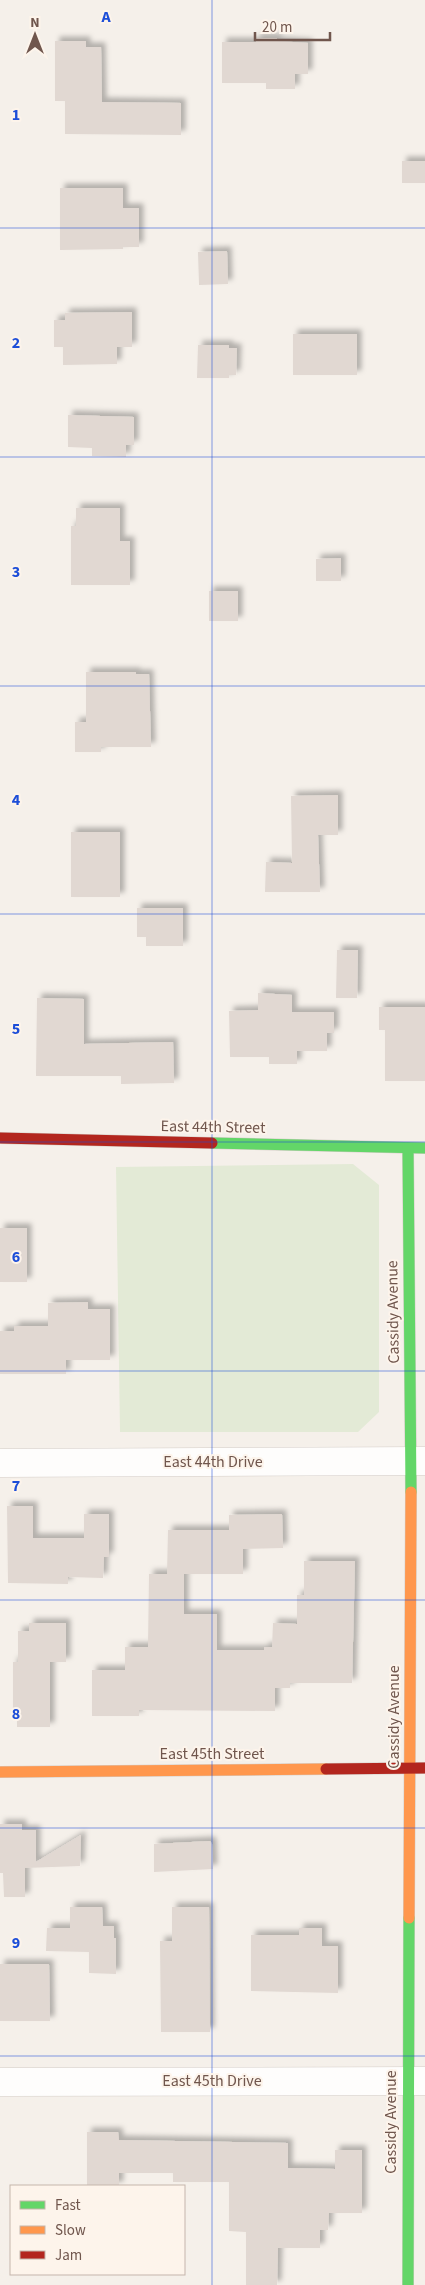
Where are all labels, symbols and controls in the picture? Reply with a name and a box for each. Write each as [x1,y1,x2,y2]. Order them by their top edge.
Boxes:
text: A [100,6,111,28]
north arrow [10,10,60,60]
scale bar [255,10,330,42]
text: N [30,13,40,33]
text: 20 m [262,17,292,38]
text: 1 [12,104,20,126]
text: 2 [12,332,20,354]
text: 3 [12,561,20,583]
text: 4 [12,789,21,811]
text: 5 [12,1018,20,1040]
street label: East 44th Street [160,1115,266,1139]
text: 6 [12,1246,20,1268]
street label: Cassidy Avenue [381,1260,405,1364]
street label: East 44th Drive [163,1451,263,1473]
text: 7 [12,1475,20,1497]
street label: Cassidy Avenue [383,1665,405,1769]
text: 8 [12,1703,20,1725]
street label: East 45th Street [160,1743,265,1765]
text: 9 [12,1932,20,1954]
street label: East 45th Drive [162,2070,262,2092]
street label: Cassidy Avenue [380,2070,402,2174]
legend [10,2185,185,2275]
text: Fast [55,2195,81,2216]
text: Slow [55,2220,86,2241]
text: Jam [55,2245,82,2266]

